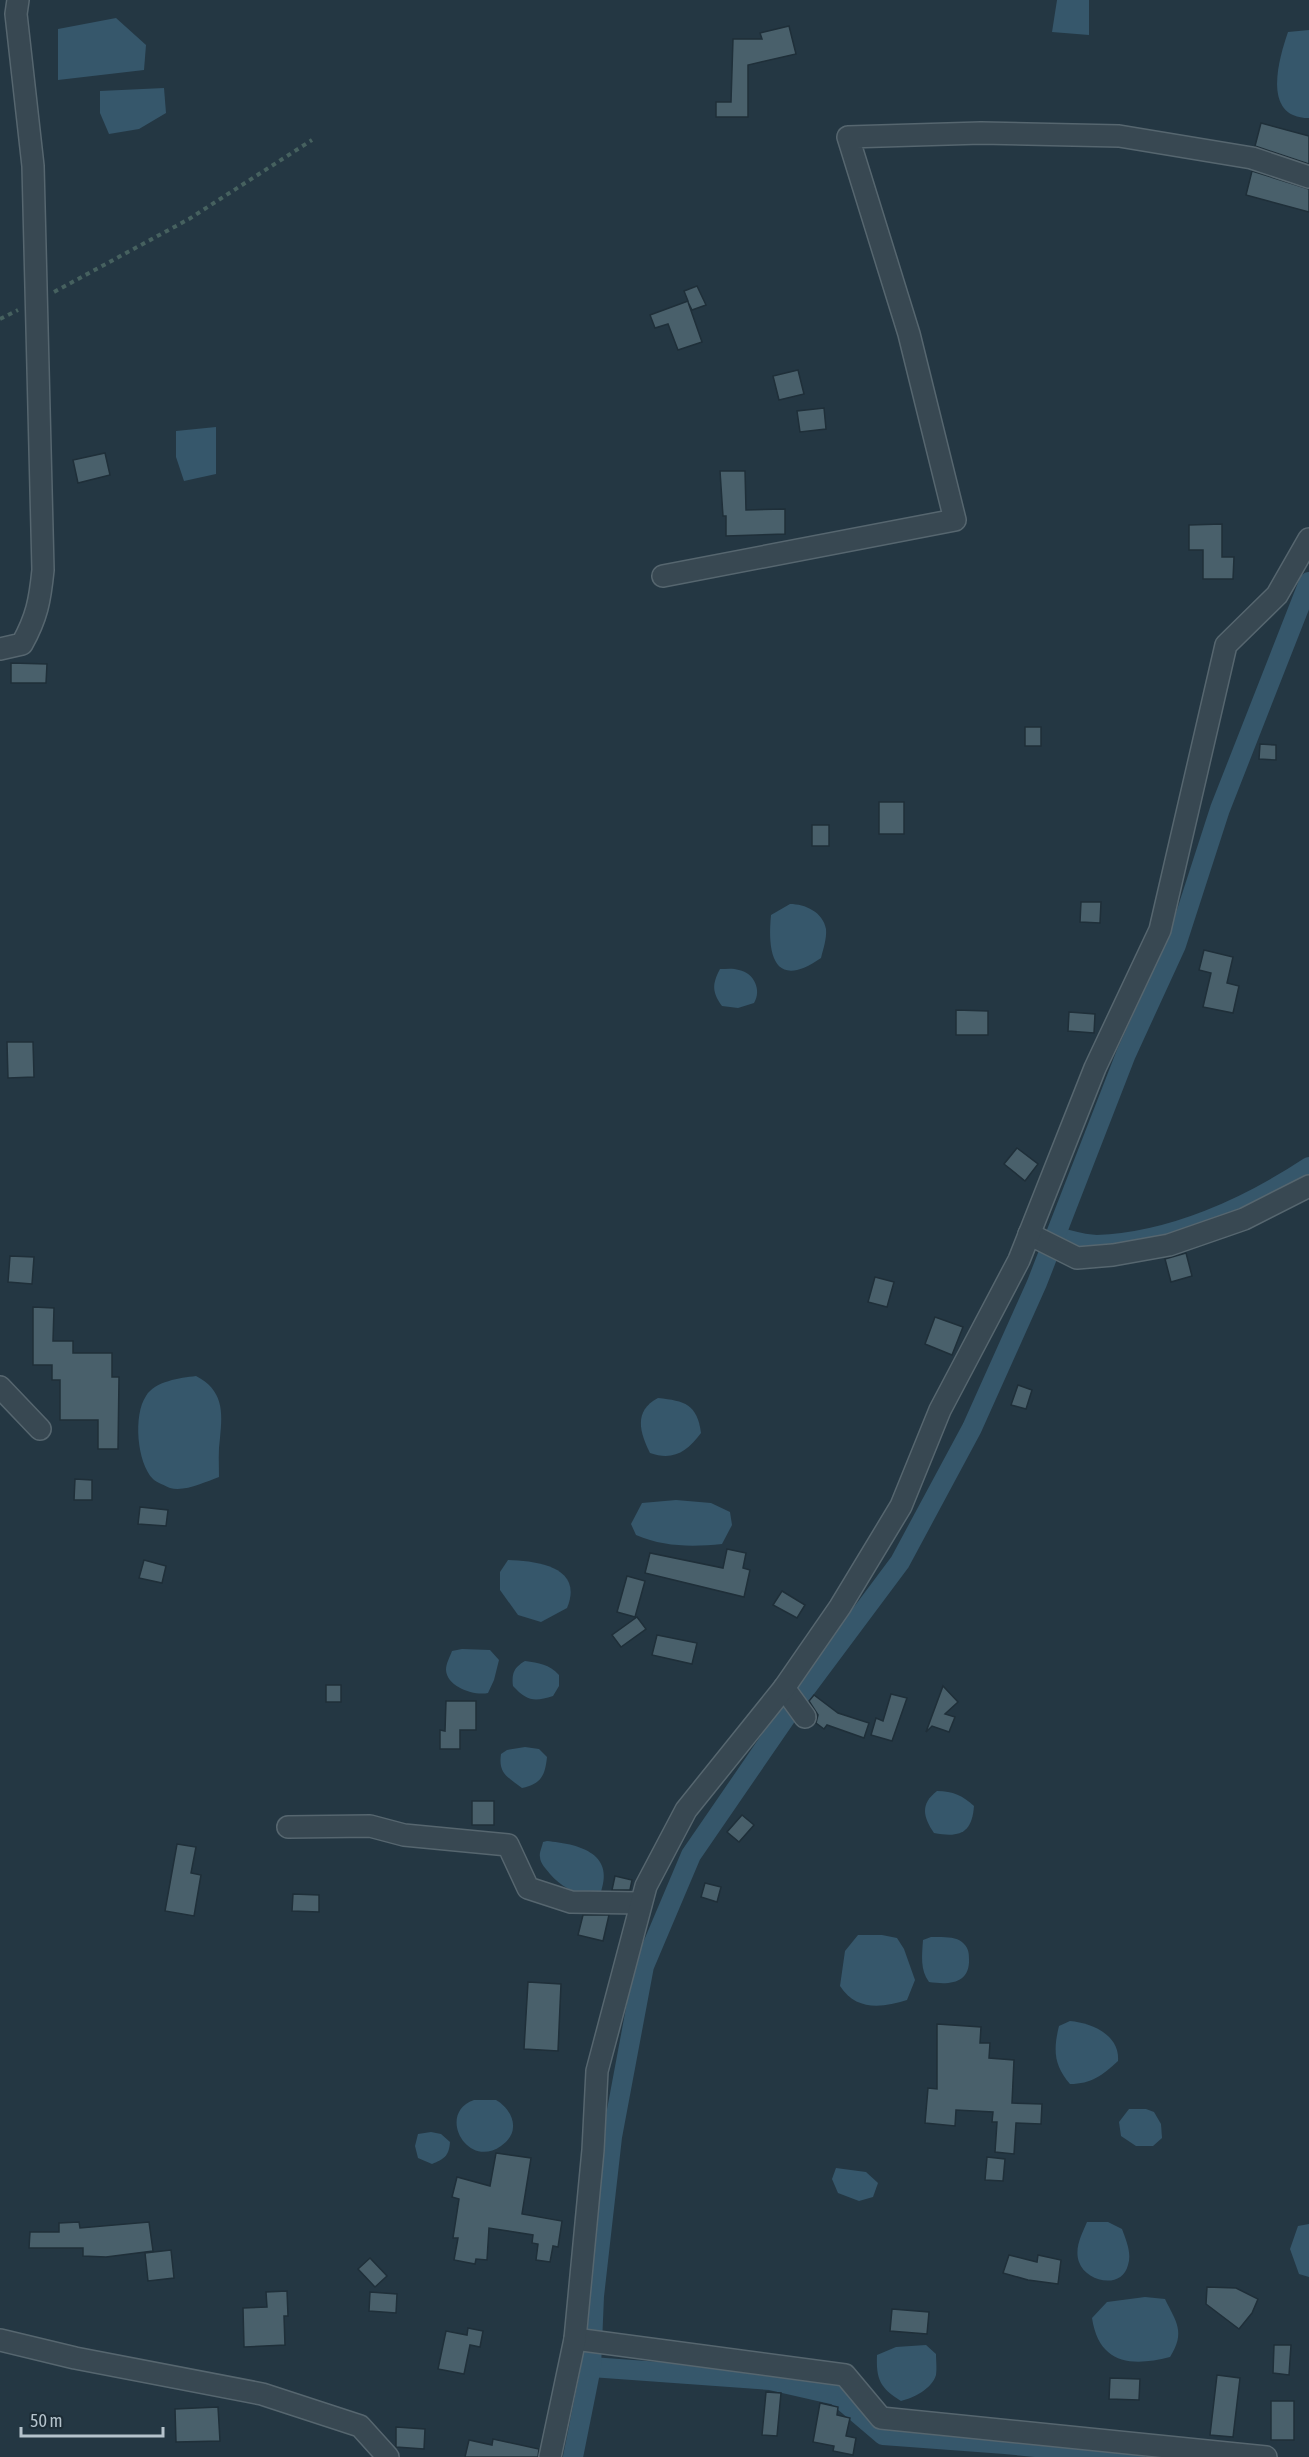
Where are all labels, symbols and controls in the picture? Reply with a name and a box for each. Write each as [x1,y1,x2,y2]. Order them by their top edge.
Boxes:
scale bar [21,2400,164,2438]
text: 50 m [30,2410,62,2431]

